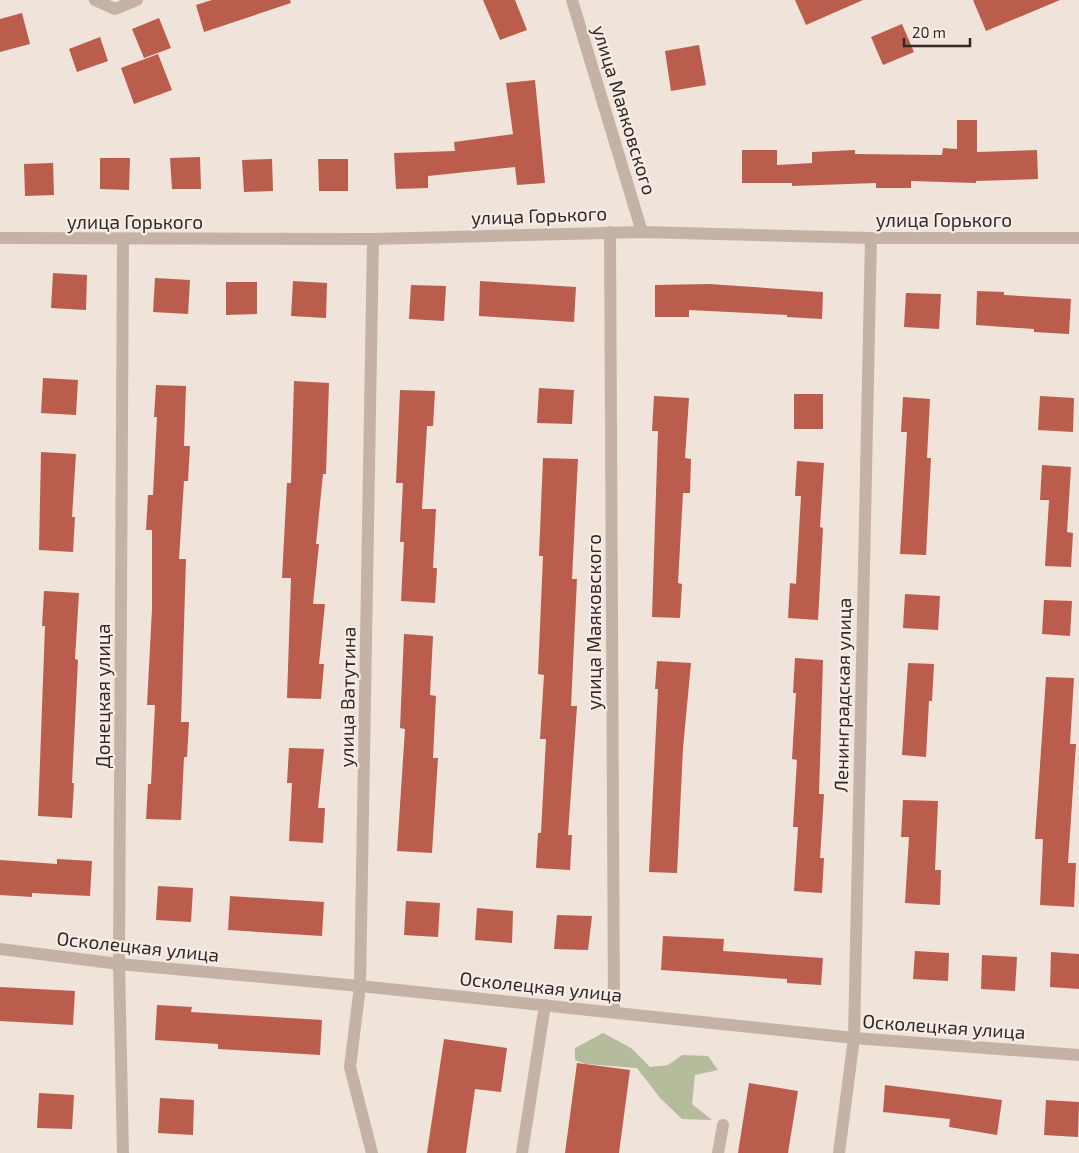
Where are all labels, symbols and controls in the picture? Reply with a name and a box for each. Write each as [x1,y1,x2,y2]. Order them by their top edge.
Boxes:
scale bar [904,15,970,47]
street label: улица Маяковского [587,22,662,198]
text: 20 m [912,23,946,41]
street label: улица Горького [470,201,608,230]
street label: улица Горького [876,208,1012,232]
street label: улица Горького [67,210,203,234]
street label: улица Маяковского [582,534,606,710]
street label: Ленинградская улица [829,597,856,793]
street label: Донецкая улица [91,624,115,768]
street label: улица Ватутина [334,626,361,768]
street label: Осколецкая улица [55,926,220,967]
street label: Осколецкая улица [458,966,623,1007]
street label: Осколецкая улица [862,1009,1026,1044]

